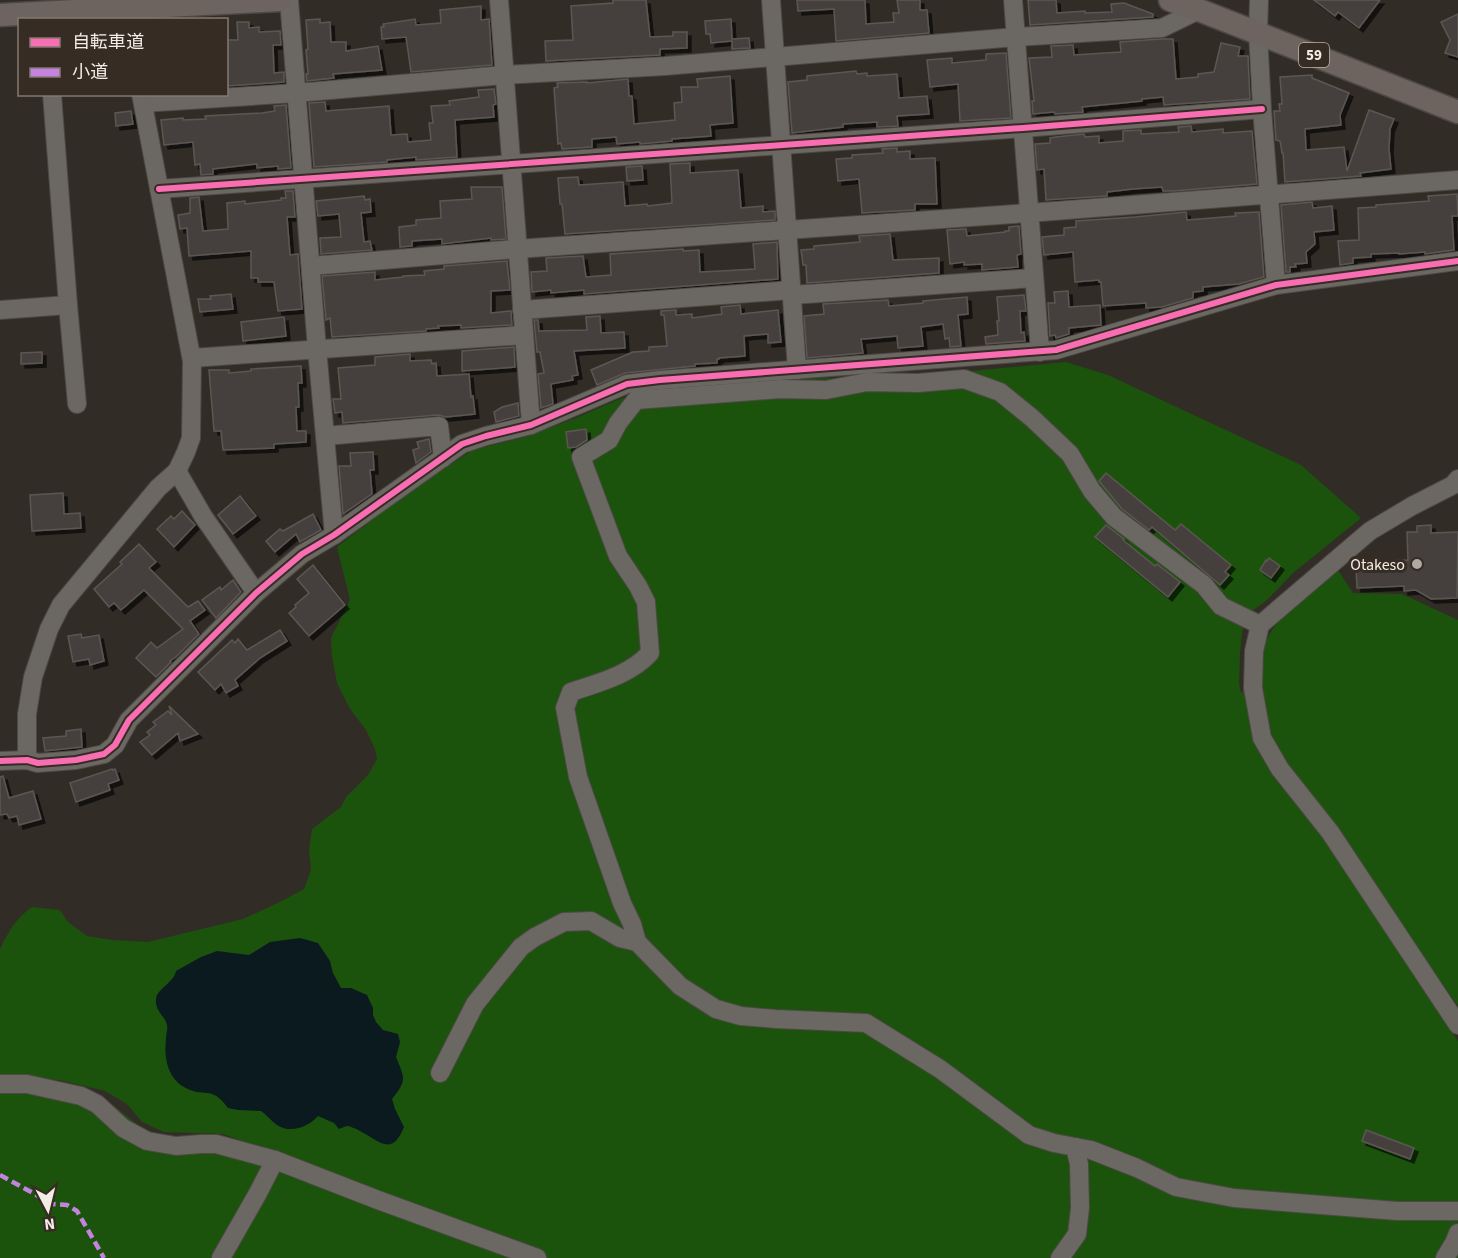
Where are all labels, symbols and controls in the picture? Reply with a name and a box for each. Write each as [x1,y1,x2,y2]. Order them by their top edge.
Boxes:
legend [18,18,228,96]
text: 自転車道 [72,30,144,55]
road number: 59 [1299,43,1329,67]
text: 小道 [72,60,108,85]
place label: Otakeso [1350,554,1405,576]
marker: Otakeso [1410,557,1424,571]
north arrow [18,1180,78,1240]
text: N [43,1212,56,1235]

